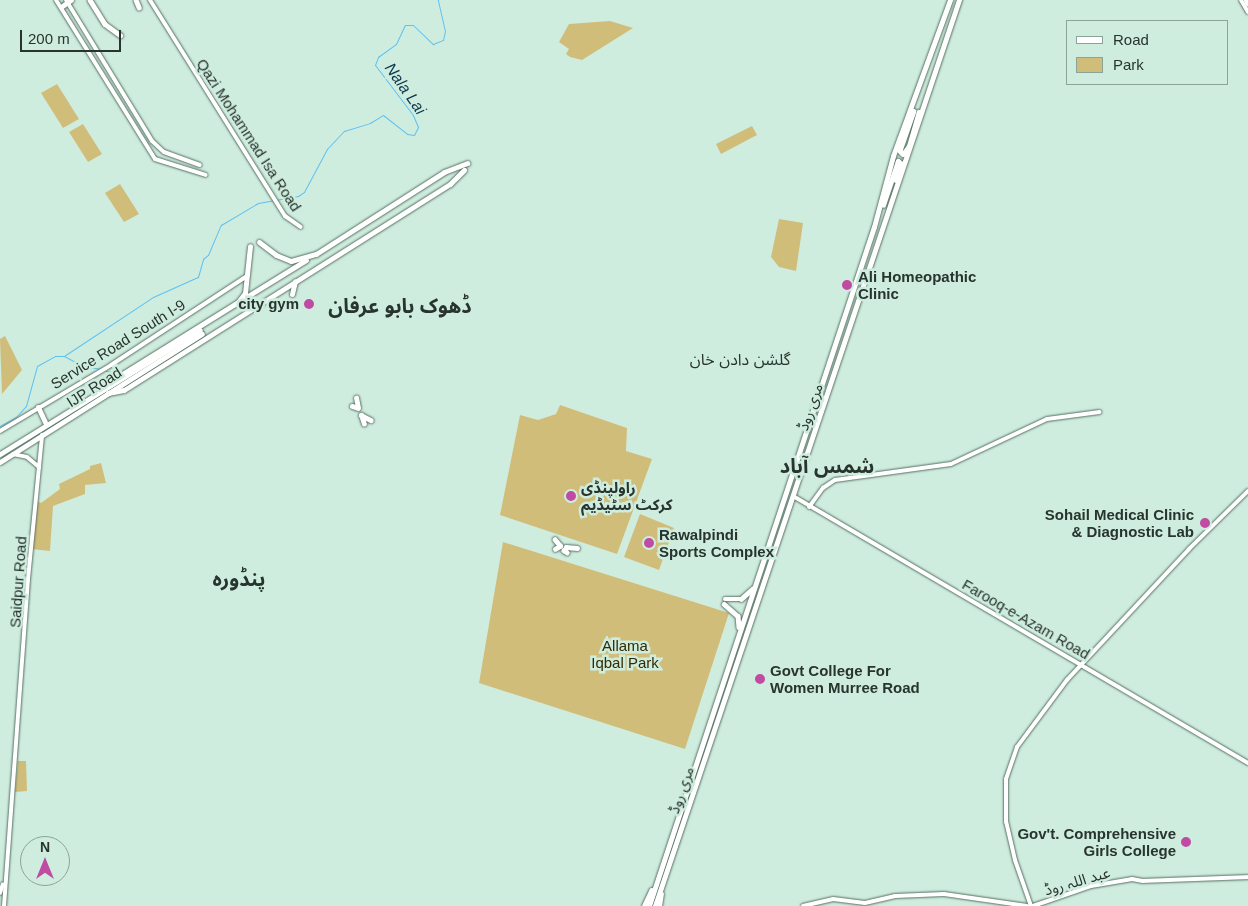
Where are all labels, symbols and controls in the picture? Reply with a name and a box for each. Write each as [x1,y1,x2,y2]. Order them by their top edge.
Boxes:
scale bar [22,20,124,52]
legend [1066,20,1228,85]
text: 200 m [28,30,70,47]
text: Road [1113,31,1149,48]
street label: Qazi Mohammad Isa Road [193,55,305,215]
text: Park [1113,56,1144,73]
water label: Nala Lai [380,59,430,119]
place label: Ali Homeopathic Clinic [858,267,976,302]
marker: Ali Homeopathic Clinic [840,278,854,292]
district label: ڈھوک بابو عرفان [328,294,472,318]
street label: Service Road South I-9 [47,295,189,393]
place label: city gym [238,295,299,313]
marker: city gym [303,298,315,310]
district label: گلشن دادن خان [690,350,790,370]
street label: IJP Road [63,363,125,411]
street label: مری روڈ [794,381,826,433]
district label: شمس آباد [780,454,874,478]
place label: راولپنڈی کرکٹ سٹیڈیم [581,478,672,513]
marker: راولپنڈی کرکٹ سٹیڈیم [565,490,577,502]
place label: Sohail Medical Clinic & Diagnostic Lab [1045,505,1194,540]
marker: Sohail Medical Clinic & Diagnostic Lab [1198,516,1212,530]
place label: Rawalpindi Sports Complex [659,525,774,560]
street label: Saidpur Road [6,536,30,628]
marker: Rawalpindi Sports Complex [643,537,655,549]
district label: پنڈورہ [212,567,266,591]
street label: Farooq-e-Azam Road [959,575,1093,663]
park label: Allama Iqbal Park [591,636,659,671]
place label: Govt College For Women Murree Road [770,661,920,696]
marker: Govt College For Women Murree Road [754,673,766,685]
street label: مری روڈ [665,764,697,816]
place label: Gov't. Comprehensive Girls College [1017,824,1176,859]
north arrow [20,836,70,886]
marker: Gov't. Comprehensive Girls College [1180,836,1192,848]
text: N [40,839,50,855]
street label: عبد اللہ روڈ [1042,863,1112,899]

